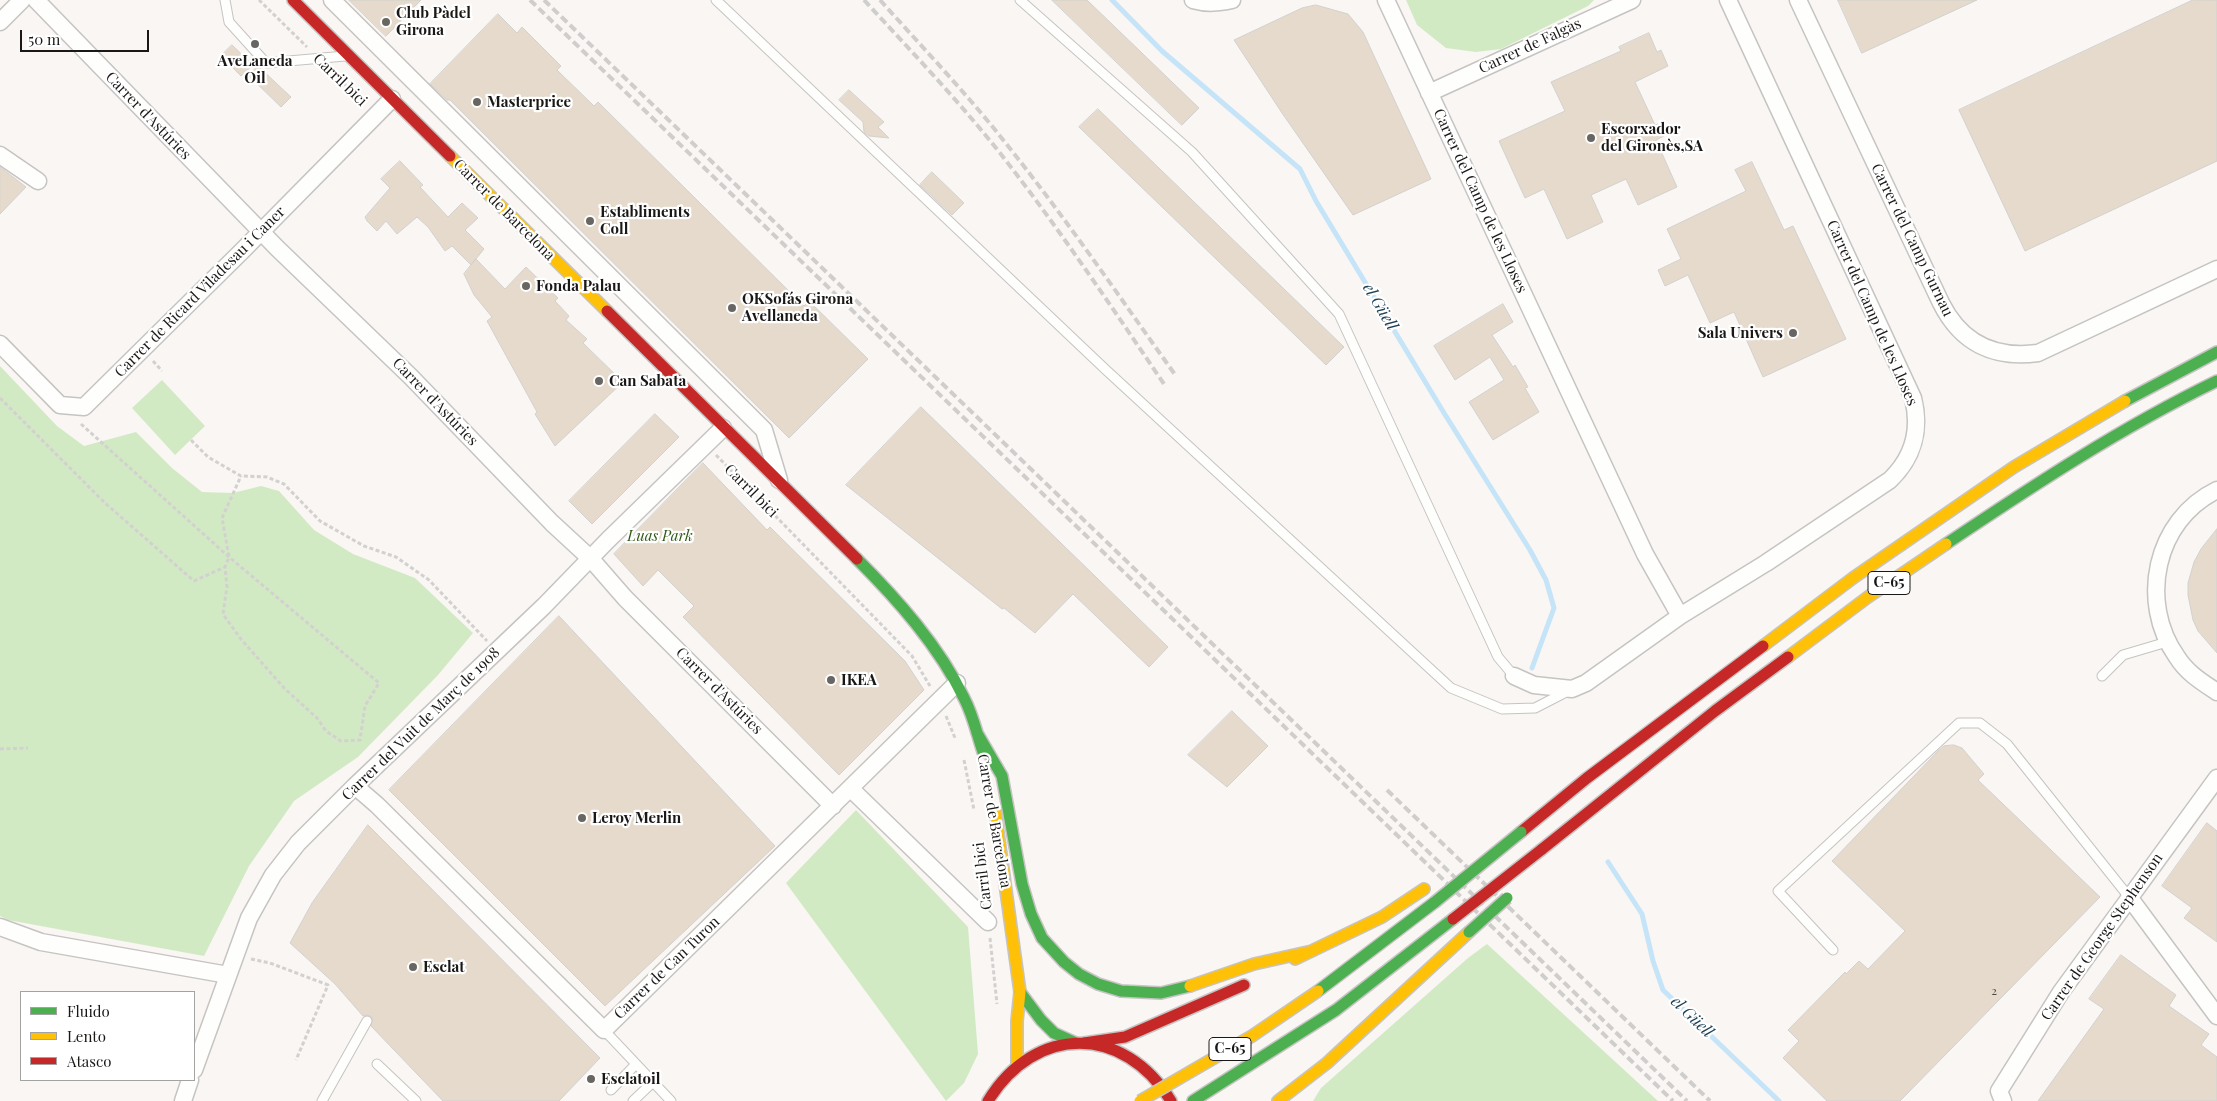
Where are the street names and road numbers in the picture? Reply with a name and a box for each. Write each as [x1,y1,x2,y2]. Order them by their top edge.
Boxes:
street label: Carrer de Falgàs [1476,14,1584,78]
street label: Carril bici [309,50,371,110]
street label: Carrer d'Astúries [102,68,194,164]
street label: Carrer del Camp de les Lloses [1429,106,1531,296]
street label: Carrer de Barcelona [450,156,558,264]
street label: Carrer del Camp Gurnau [1867,161,1957,319]
street label: Carrer de Ricard Viladesau i Caner [111,203,289,381]
street label: Carrer del Camp de les Lloses [1823,217,1921,409]
street label: Carrer d'Astúries [389,354,481,450]
street label: Carril bici [721,461,781,521]
road number: C-65 [1868,572,1910,594]
street label: Carrer del Vuit de Març de 1908 [338,644,504,804]
street label: Carrer d'Astúries [672,644,766,738]
street label: Carrer de Barcelona [973,753,1015,889]
street label: Carril bici [970,841,996,911]
street label: Carrer de George Stephenson [2037,850,2167,1024]
street label: Carrer de Can Turon [610,913,724,1023]
road number: C-65 [1209,1038,1251,1060]

